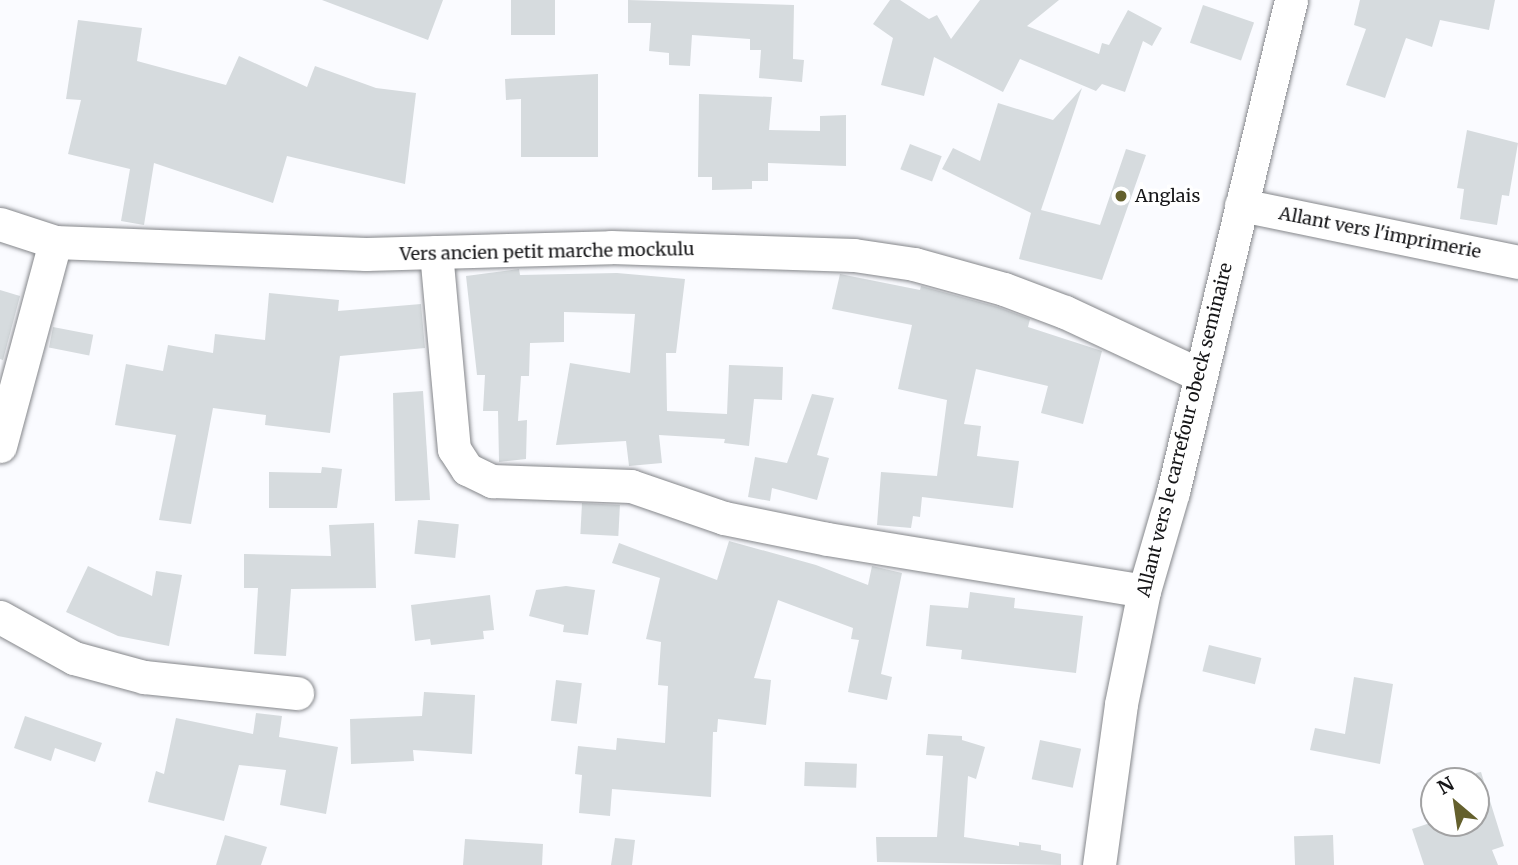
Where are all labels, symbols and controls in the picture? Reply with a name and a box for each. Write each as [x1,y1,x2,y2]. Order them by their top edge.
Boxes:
place label: Anglais [1135,185,1200,207]
marker: Anglais [1113,188,1129,204]
street label: Allant vers l'imprimerie [1277,203,1483,263]
street label: Vers ancien petit marche mockulu [399,239,695,265]
street label: Allant vers le carrefour obeck seminaire [1133,261,1237,599]
north arrow [1420,767,1490,837]
text: N [1433,771,1458,800]

